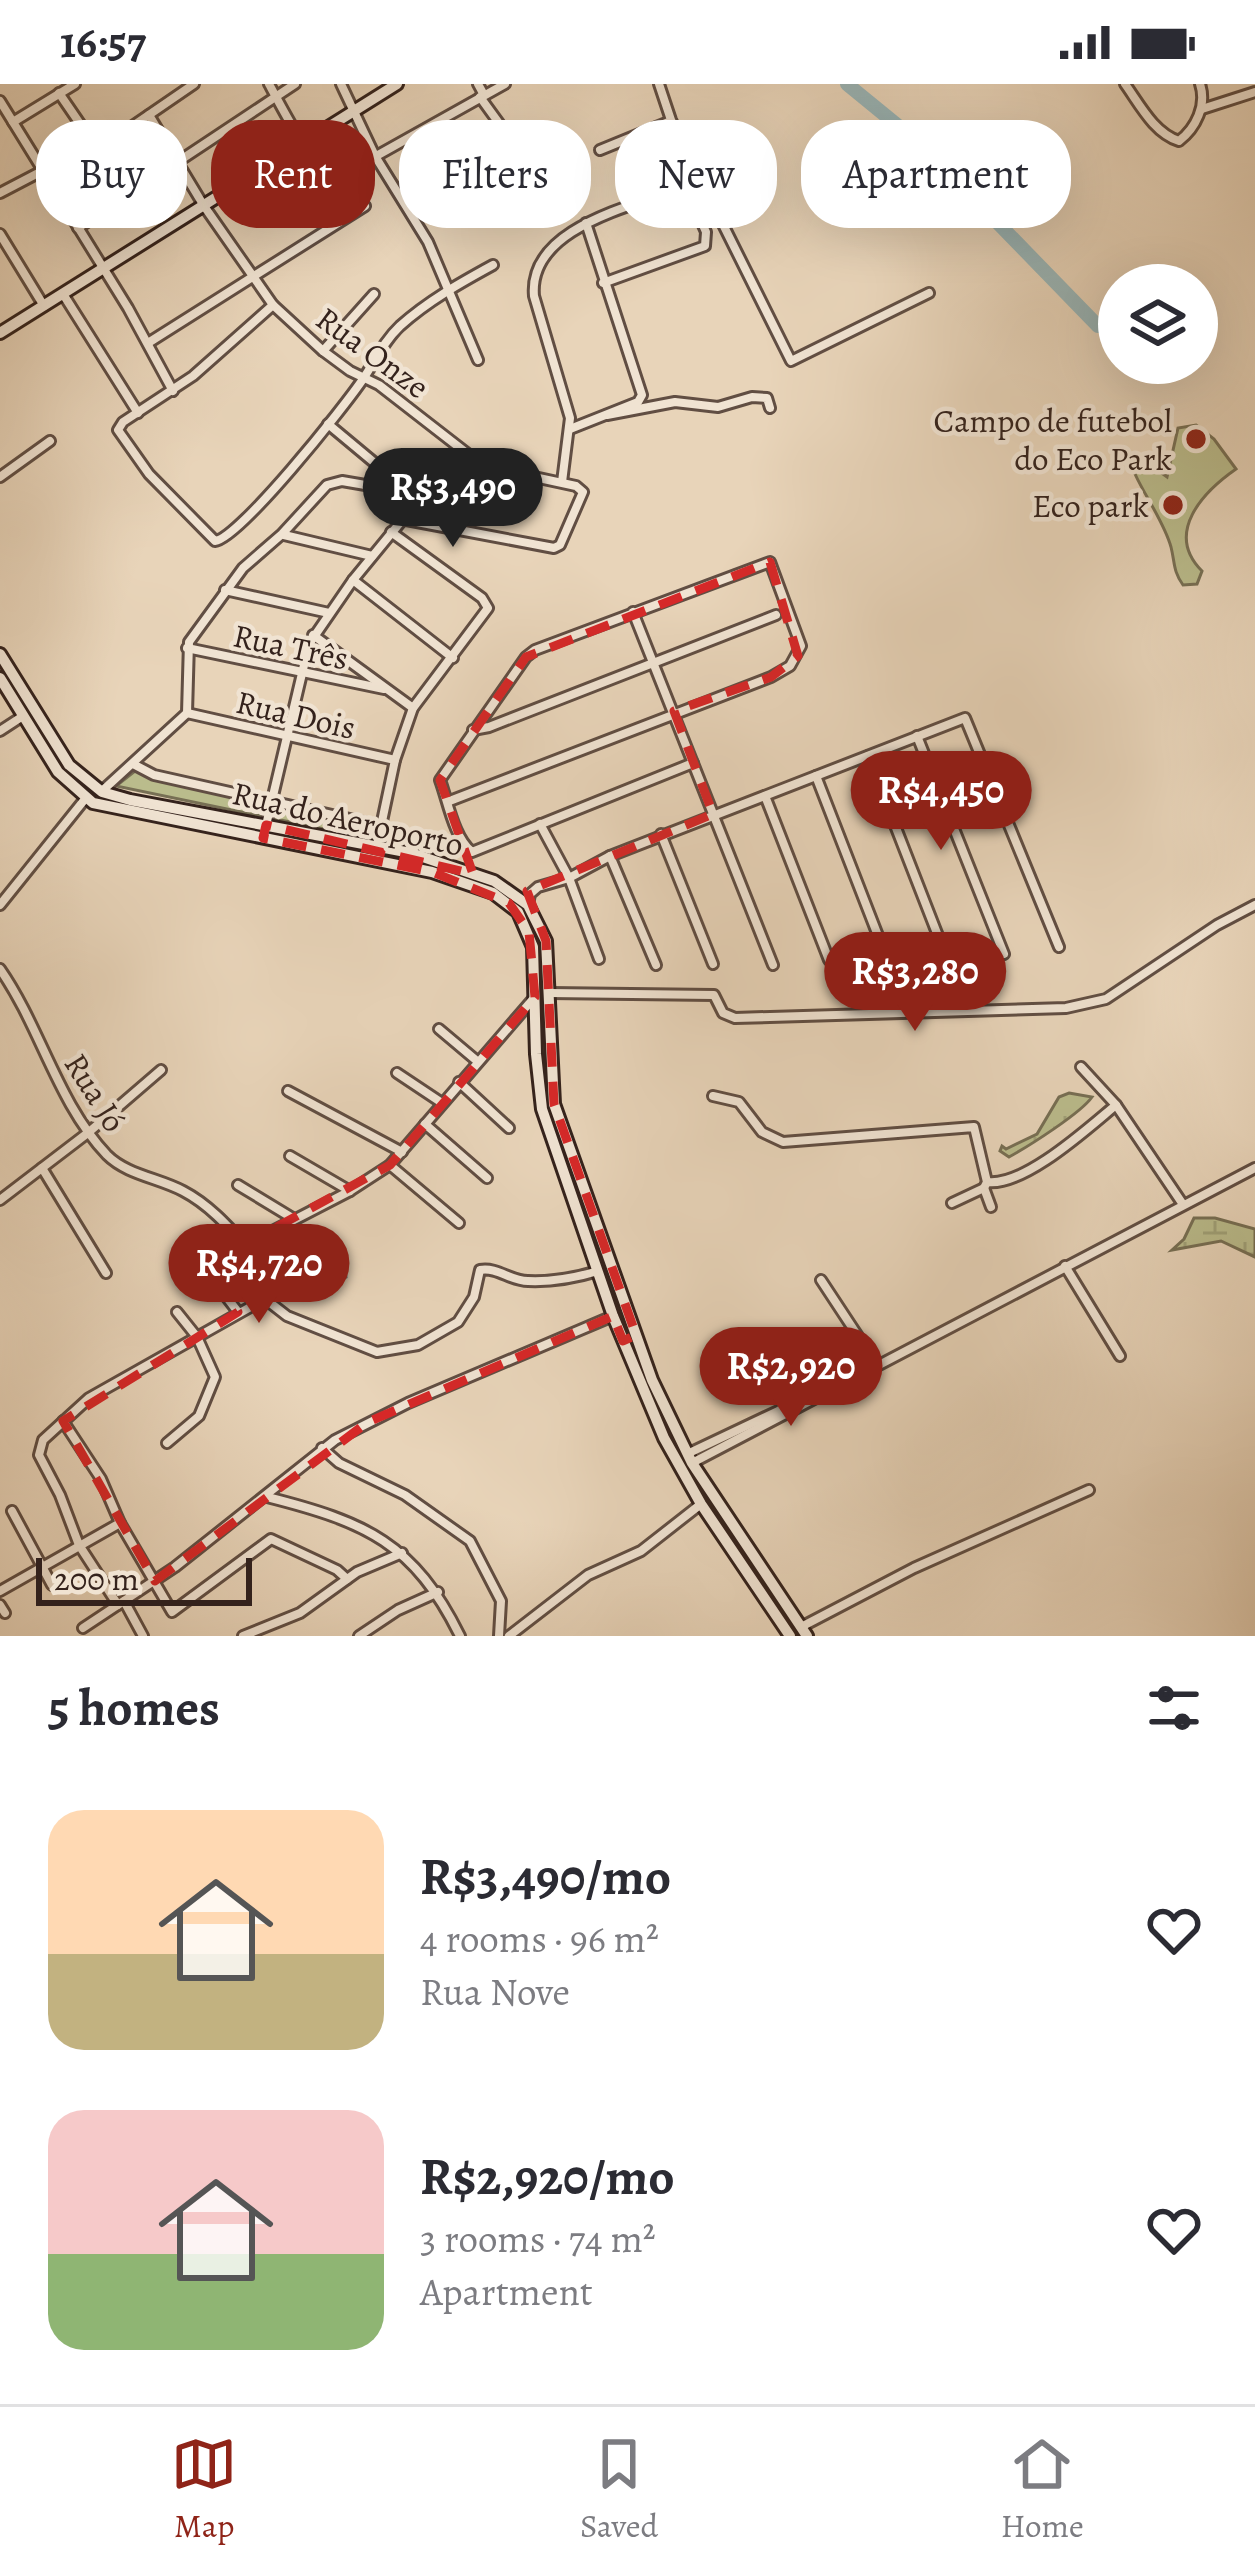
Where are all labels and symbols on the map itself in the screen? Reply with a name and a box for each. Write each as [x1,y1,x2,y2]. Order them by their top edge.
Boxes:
street label: Rua Onze [307,296,438,409]
place label: Campo de futebol do Eco Park [933,398,1172,481]
marker: Campo de futebol do Eco Park [1183,426,1209,452]
pin: R$3,490 [342,448,564,550]
place label: Eco park [1032,483,1149,528]
marker: Eco park [1160,492,1186,518]
street label: Rua Três [229,612,352,681]
street label: Rua Dois [232,679,360,750]
pin: R$4,450 [830,751,1052,853]
street label: Rua do Aeroporto [228,770,468,867]
pin: R$3,280 [804,932,1026,1034]
street label: Rua Jó [54,1044,137,1140]
pin: R$4,720 [148,1224,370,1326]
pin: R$2,920 [680,1327,902,1429]
scale bar [36,1552,252,1605]

